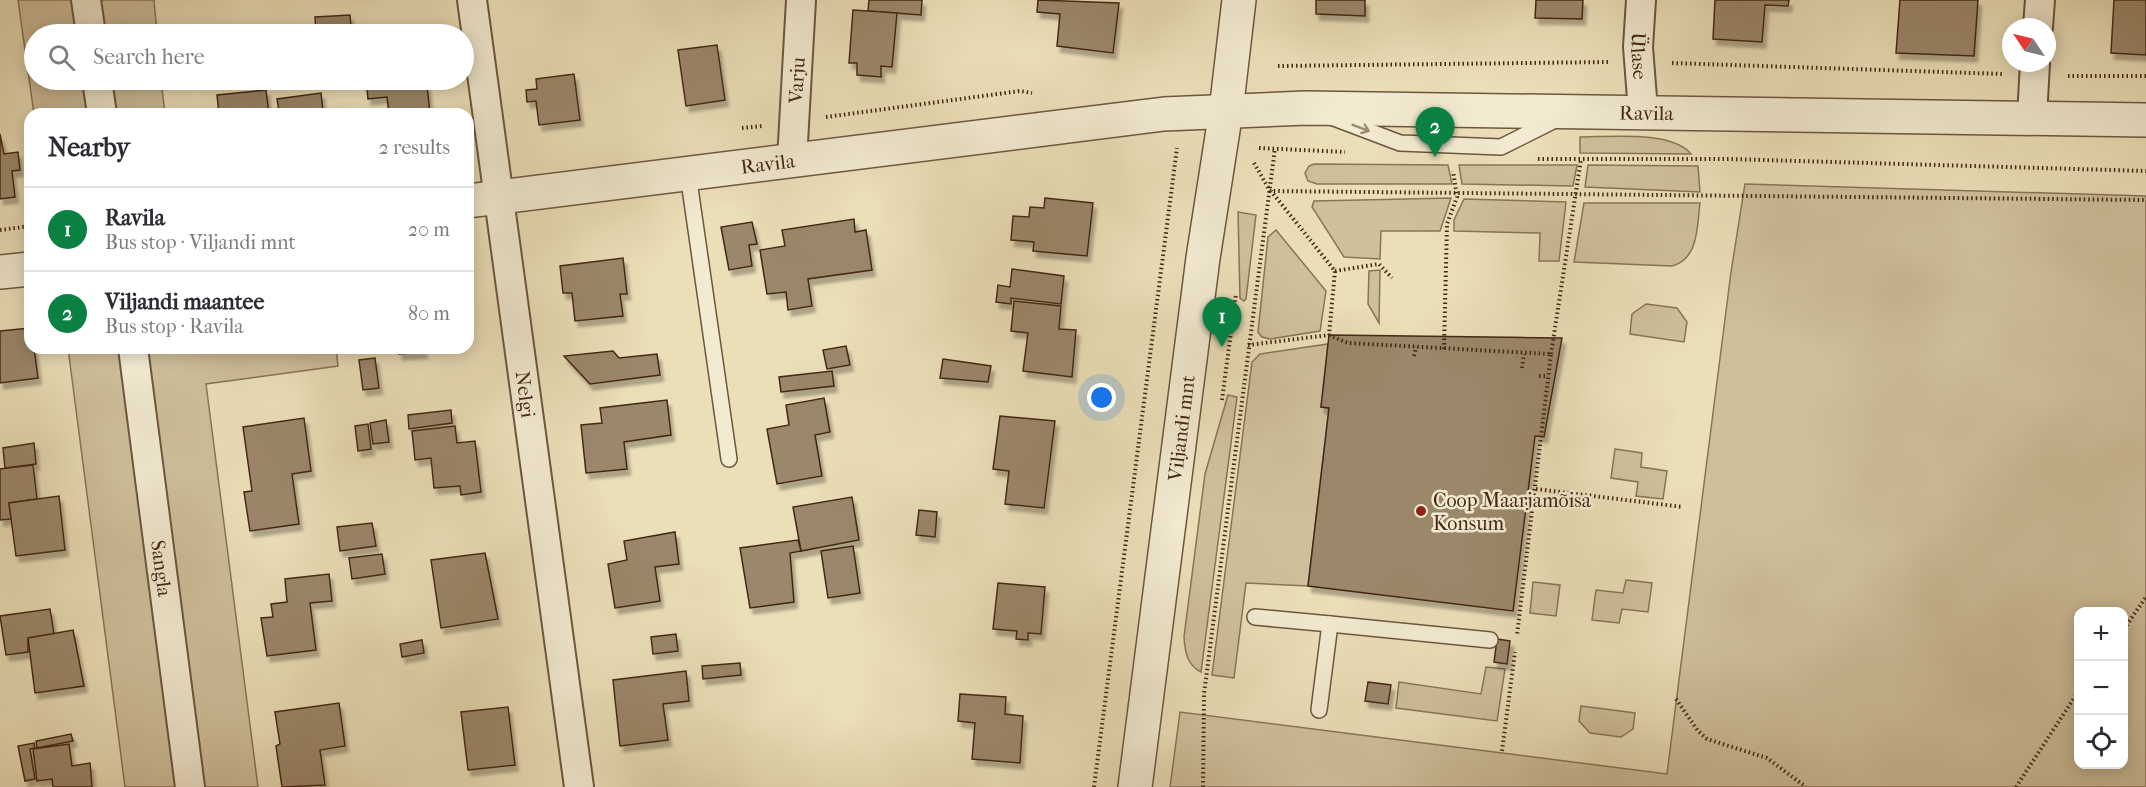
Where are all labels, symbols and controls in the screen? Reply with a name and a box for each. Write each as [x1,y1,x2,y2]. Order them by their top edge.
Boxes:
north arrow [2002,18,2056,72]
search box [24,24,474,90]
street label: Ülase [1626,31,1652,81]
icon: search [45,41,78,74]
text: Search here [93,44,205,70]
street label: Varju [784,56,810,105]
street label: Ravila [1619,101,1675,125]
pin: 2 [1416,108,1454,157]
one-way arrow [1351,124,1369,135]
text: Nearby [48,132,130,163]
text: 2 results [379,136,450,159]
street label: Ravila [739,149,797,179]
text: Ravila [105,205,165,231]
text: 1 [64,218,71,241]
text: 20 m [408,218,450,241]
text: Bus stop · Viljandi mnt [105,231,296,254]
text: Viljandi maantee [105,289,264,315]
pin: 1 [1202,298,1242,347]
text: 2 [62,302,73,325]
text: 80 m [408,302,450,325]
text: Bus stop · Ravila [105,315,244,338]
street label: Nelgi [511,370,540,419]
street label: Viljandi mnt [1163,374,1200,483]
your location [1087,383,1116,412]
place label: Coop Maarjamõisa Konsum [1433,489,1592,535]
marker: Coop Maarjamõisa Konsum [1414,504,1428,518]
street label: Sangla [146,539,176,599]
map controls [2074,607,2128,769]
button: + [2074,607,2128,661]
button: − [2074,661,2128,715]
button: locate [2074,715,2128,769]

